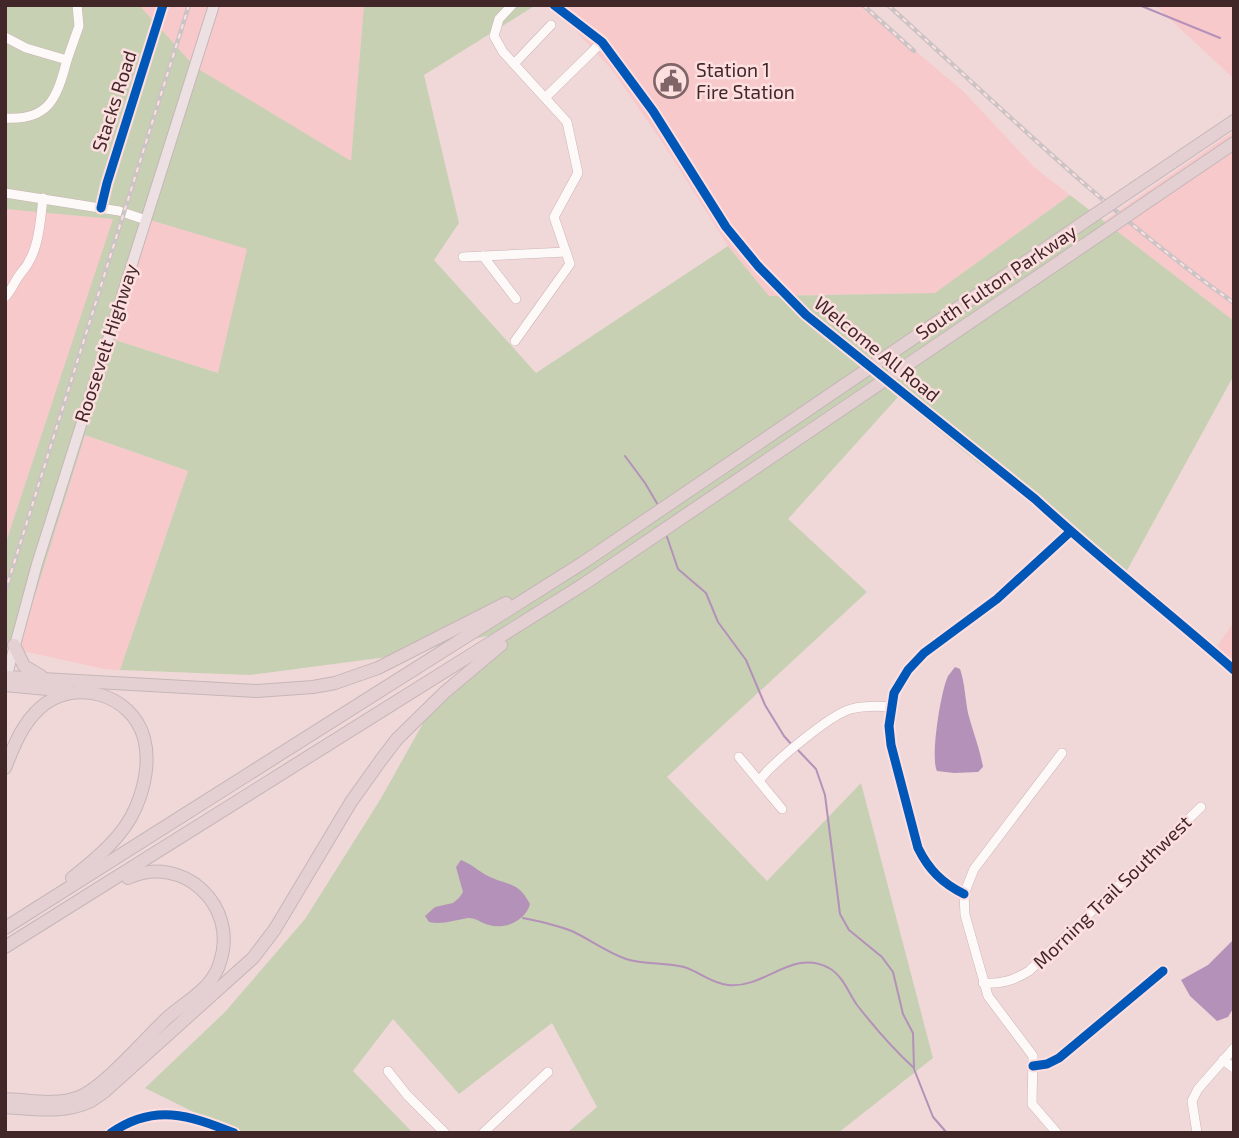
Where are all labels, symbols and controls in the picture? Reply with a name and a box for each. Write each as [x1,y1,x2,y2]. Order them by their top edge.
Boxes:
street label: Stacks Road [86,47,141,154]
place label: Station 1 Fire Station [696,58,795,103]
public building icon: Station 1 Fire Station [652,62,690,100]
street label: South Fulton Parkway [911,219,1081,344]
street label: Roosevelt Highway [69,261,142,425]
street label: Welcome All Road [810,291,945,406]
street label: Morning Trail Southwest [1028,810,1196,973]

